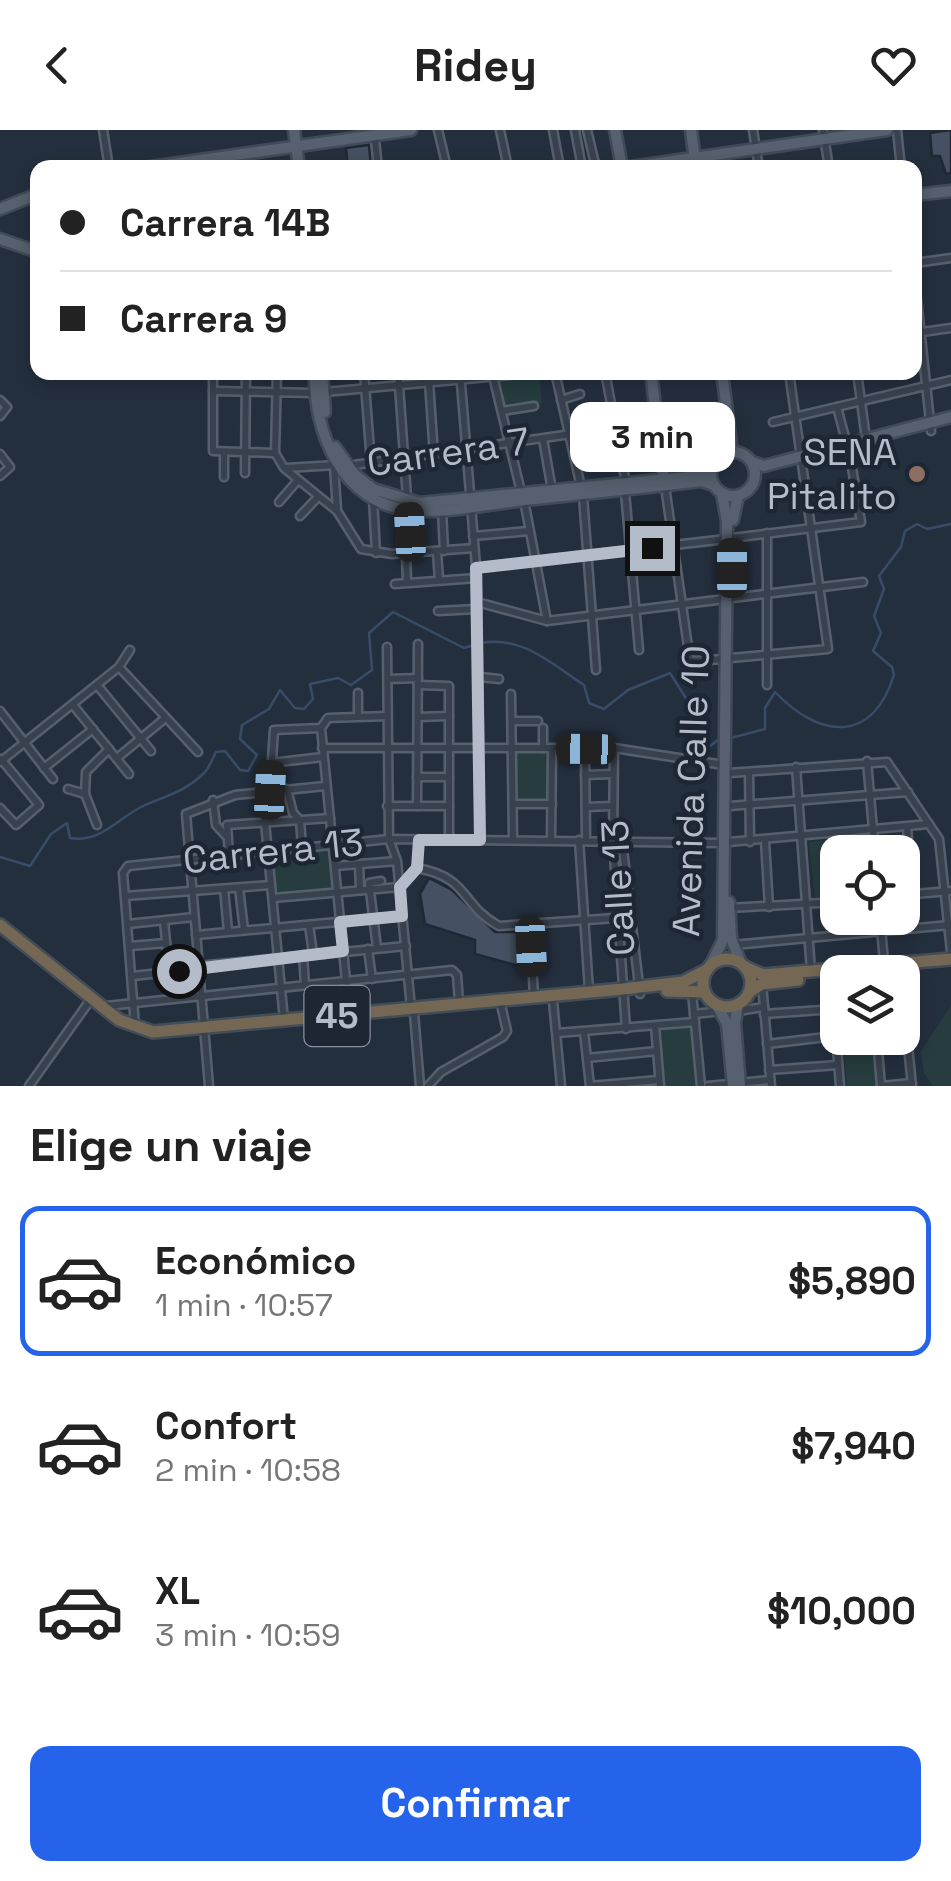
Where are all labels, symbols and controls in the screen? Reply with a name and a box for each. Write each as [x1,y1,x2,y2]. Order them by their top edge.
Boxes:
text: Ridey [414,37,537,94]
icon: back [30,38,85,93]
icon: heart [866,38,921,93]
text: Carrera 14B [120,199,331,247]
text: Carrera 9 [120,295,287,343]
callout: 3 min [570,403,734,473]
street label: Carrera 7 [364,417,532,487]
text: 3 min [611,417,694,457]
place label: SENA Pitalito [767,428,897,520]
marker: SENA Pitalito [906,463,928,485]
car [393,501,427,563]
route end [630,526,675,571]
car [717,538,747,598]
street label: Avenida Calle 10 [662,644,720,938]
car [556,733,616,765]
car [253,759,287,821]
street label: Carrera 13 [181,818,365,884]
street label: Calle 13 [590,819,646,957]
map controls [820,835,920,1055]
button: locate [820,835,920,935]
car [514,916,548,978]
route start [157,949,202,994]
button: layers [820,955,920,1055]
road number: 45 [304,986,370,1046]
text: Elige un viaje [30,1117,313,1174]
icon: car [35,1236,125,1326]
text: Económico [155,1237,356,1285]
text: $5,890 [788,1257,916,1305]
text: 1 min · 10:57 [155,1285,333,1325]
icon: car [35,1401,125,1491]
text: Confort [155,1402,297,1450]
text: $7,940 [791,1422,916,1470]
text: 2 min · 10:58 [155,1450,341,1490]
icon: car [35,1566,125,1656]
text: XL [155,1567,200,1615]
text: $10,000 [767,1587,916,1635]
text: 3 min · 10:59 [155,1615,341,1655]
button: Confirmar [30,1746,921,1861]

